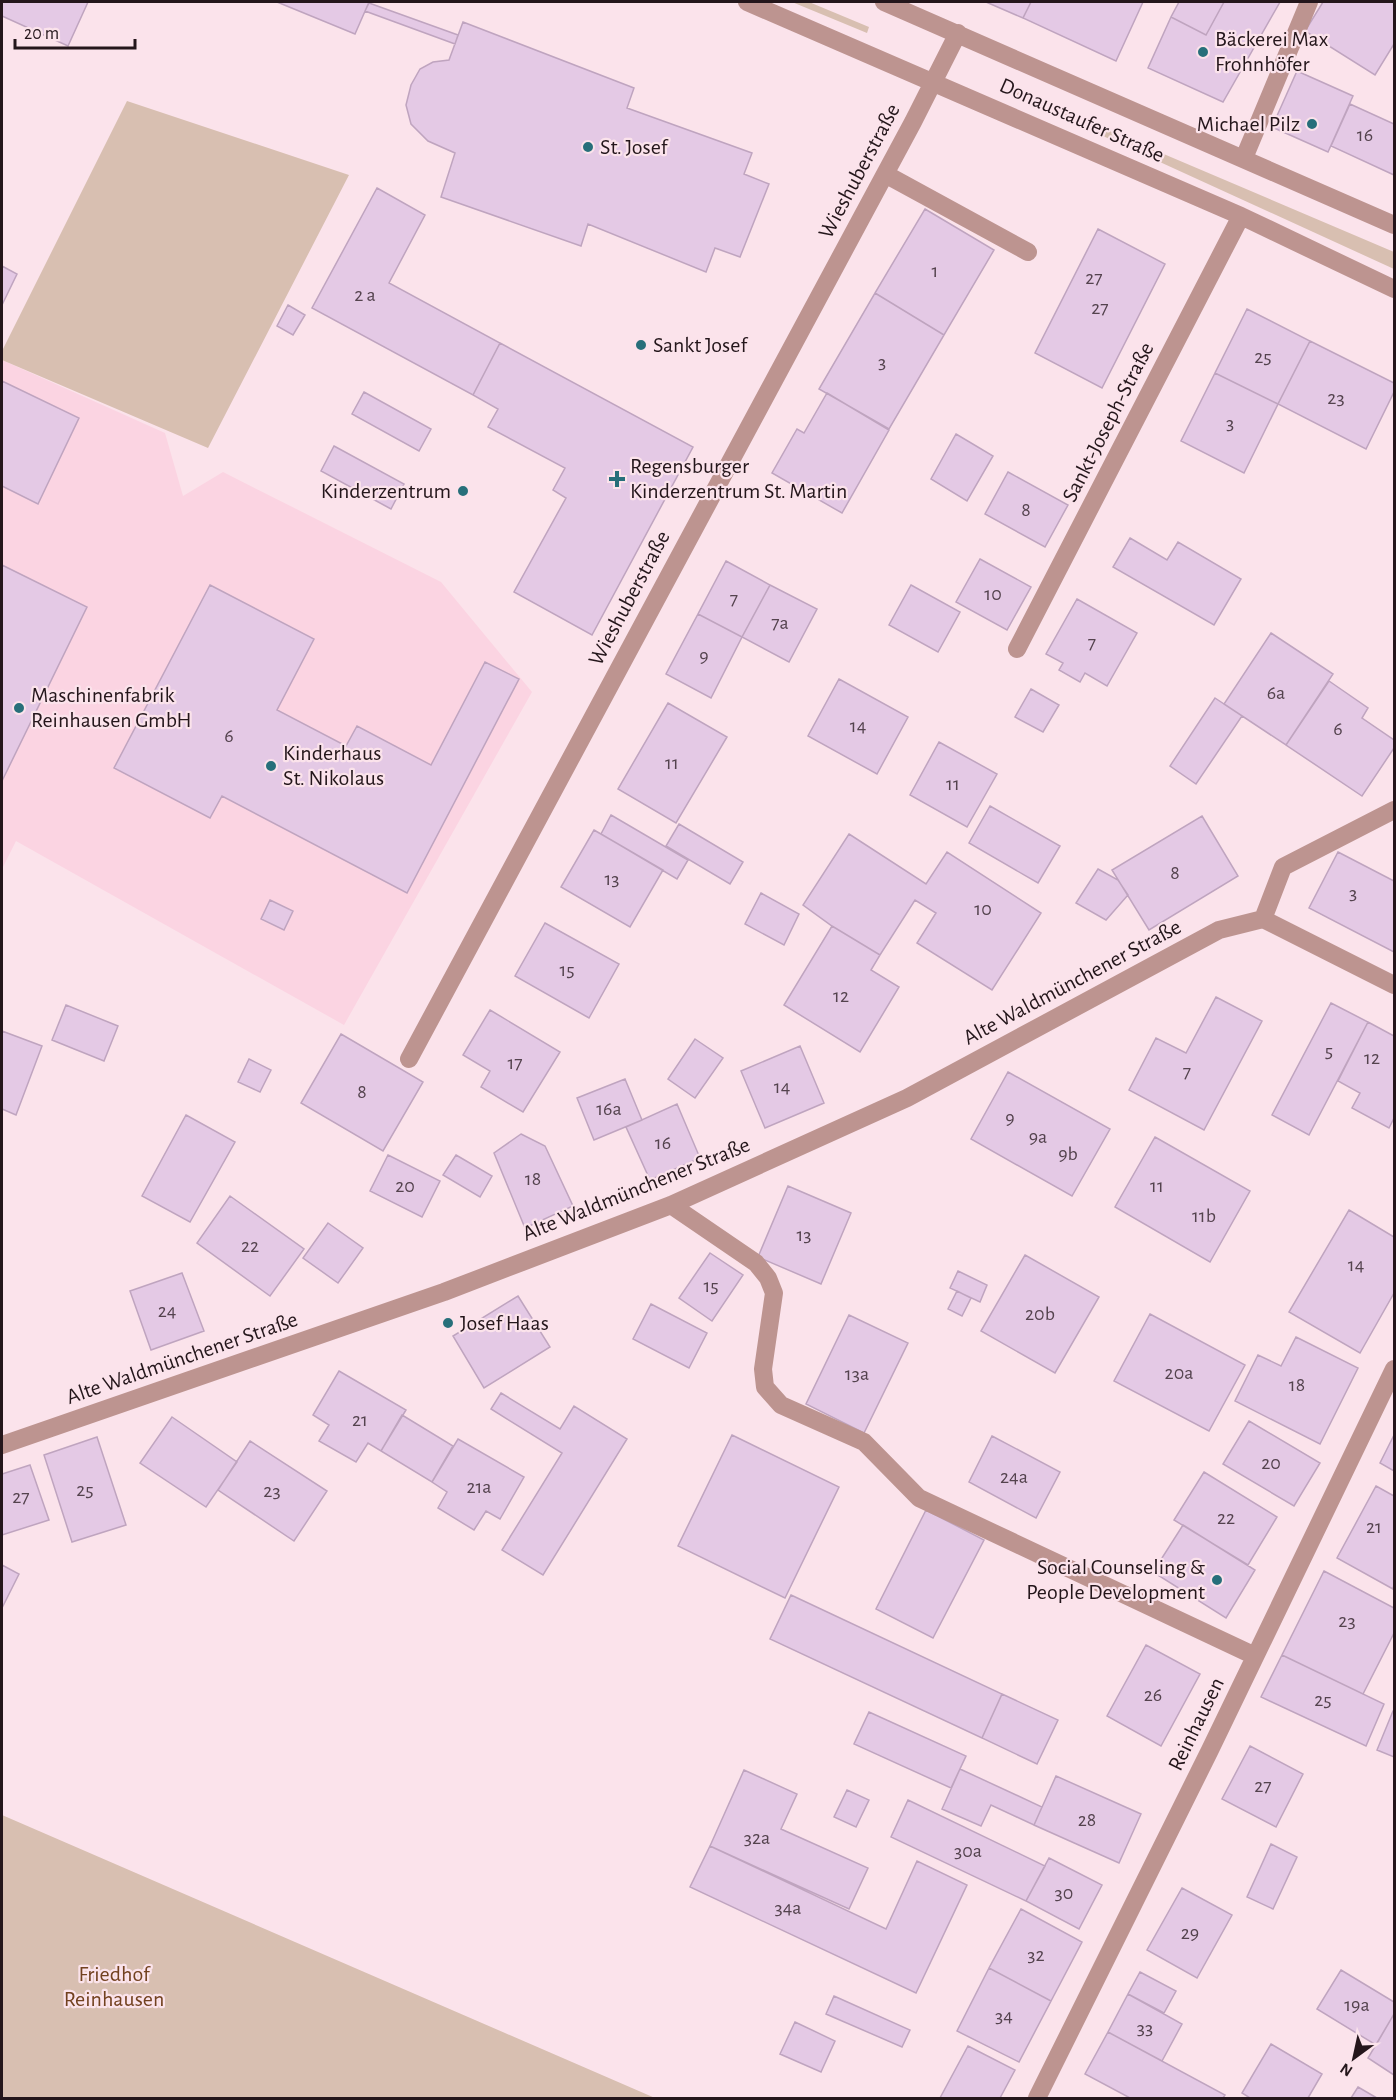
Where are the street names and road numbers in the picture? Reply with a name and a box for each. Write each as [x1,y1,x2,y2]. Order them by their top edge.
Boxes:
street label: Donaustaufer Straße [996,74,1168,166]
street label: Wieshuberstraße [814,100,904,242]
street label: Sankt-Joseph-Straße [1058,339,1158,505]
street label: Wieshuberstraße [584,527,674,669]
street label: Alte Waldmünchener Straße [960,915,1184,1049]
street label: Alte Waldmünchener Straße [519,1133,753,1245]
street label: Alte Waldmünchener Straße [63,1308,301,1408]
street label: Reinhausen [1164,1674,1228,1774]

